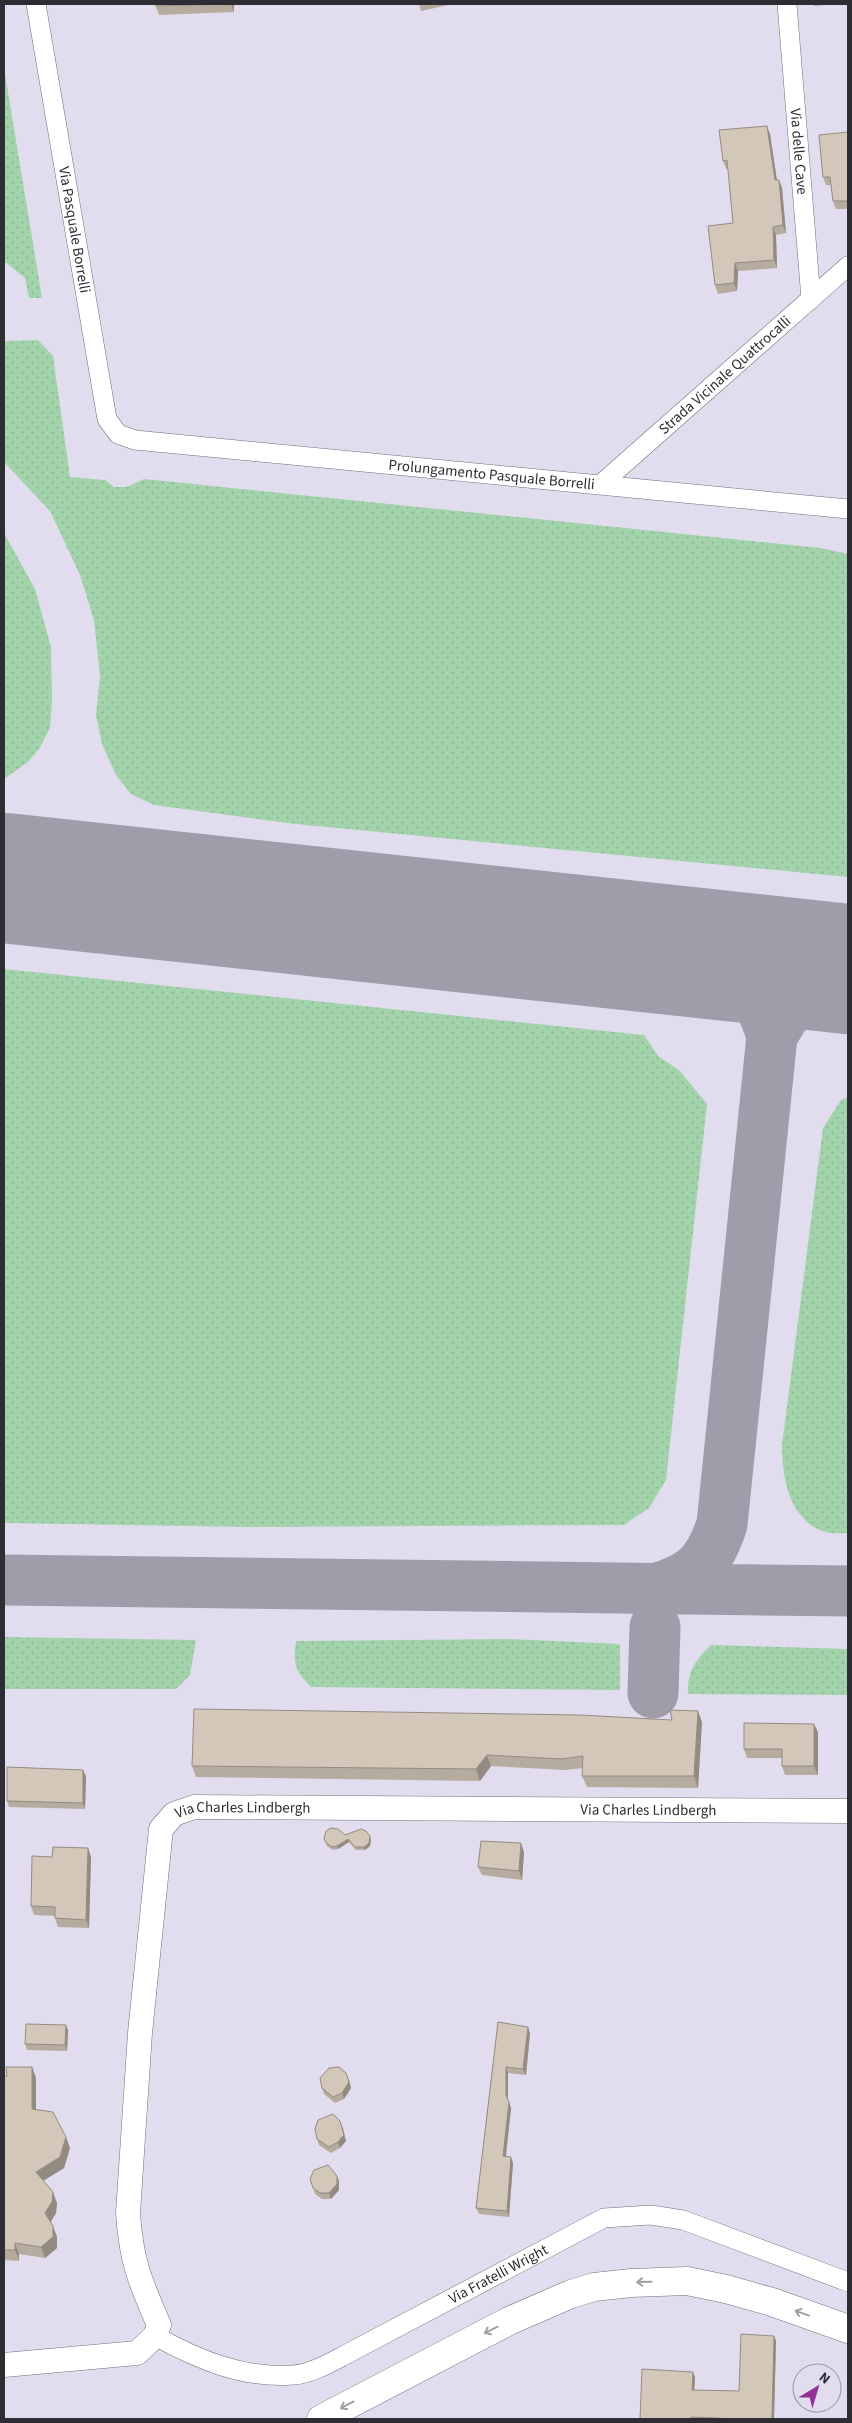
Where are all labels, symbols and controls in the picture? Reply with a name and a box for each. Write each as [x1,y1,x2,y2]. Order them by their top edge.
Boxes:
street label: Via delle Cave [785,108,812,195]
street label: Via Pasquale Borrelli [53,165,95,295]
street label: Strada Vicinale Quattrocalli [654,311,796,439]
street label: Prolungamento Pasquale Borrelli [388,455,596,495]
street label: Via Charles Lindbergh [172,1797,311,1824]
street label: Via Charles Lindbergh [580,1799,717,1821]
street label: Via Fratelli Wright [445,2239,552,2309]
one-way arrow [637,2277,653,2287]
one-way arrow [795,2308,811,2317]
one-way arrow [484,2326,499,2335]
north arrow [792,2363,842,2413]
text: N [815,2368,834,2389]
one-way arrow [340,2401,355,2410]

